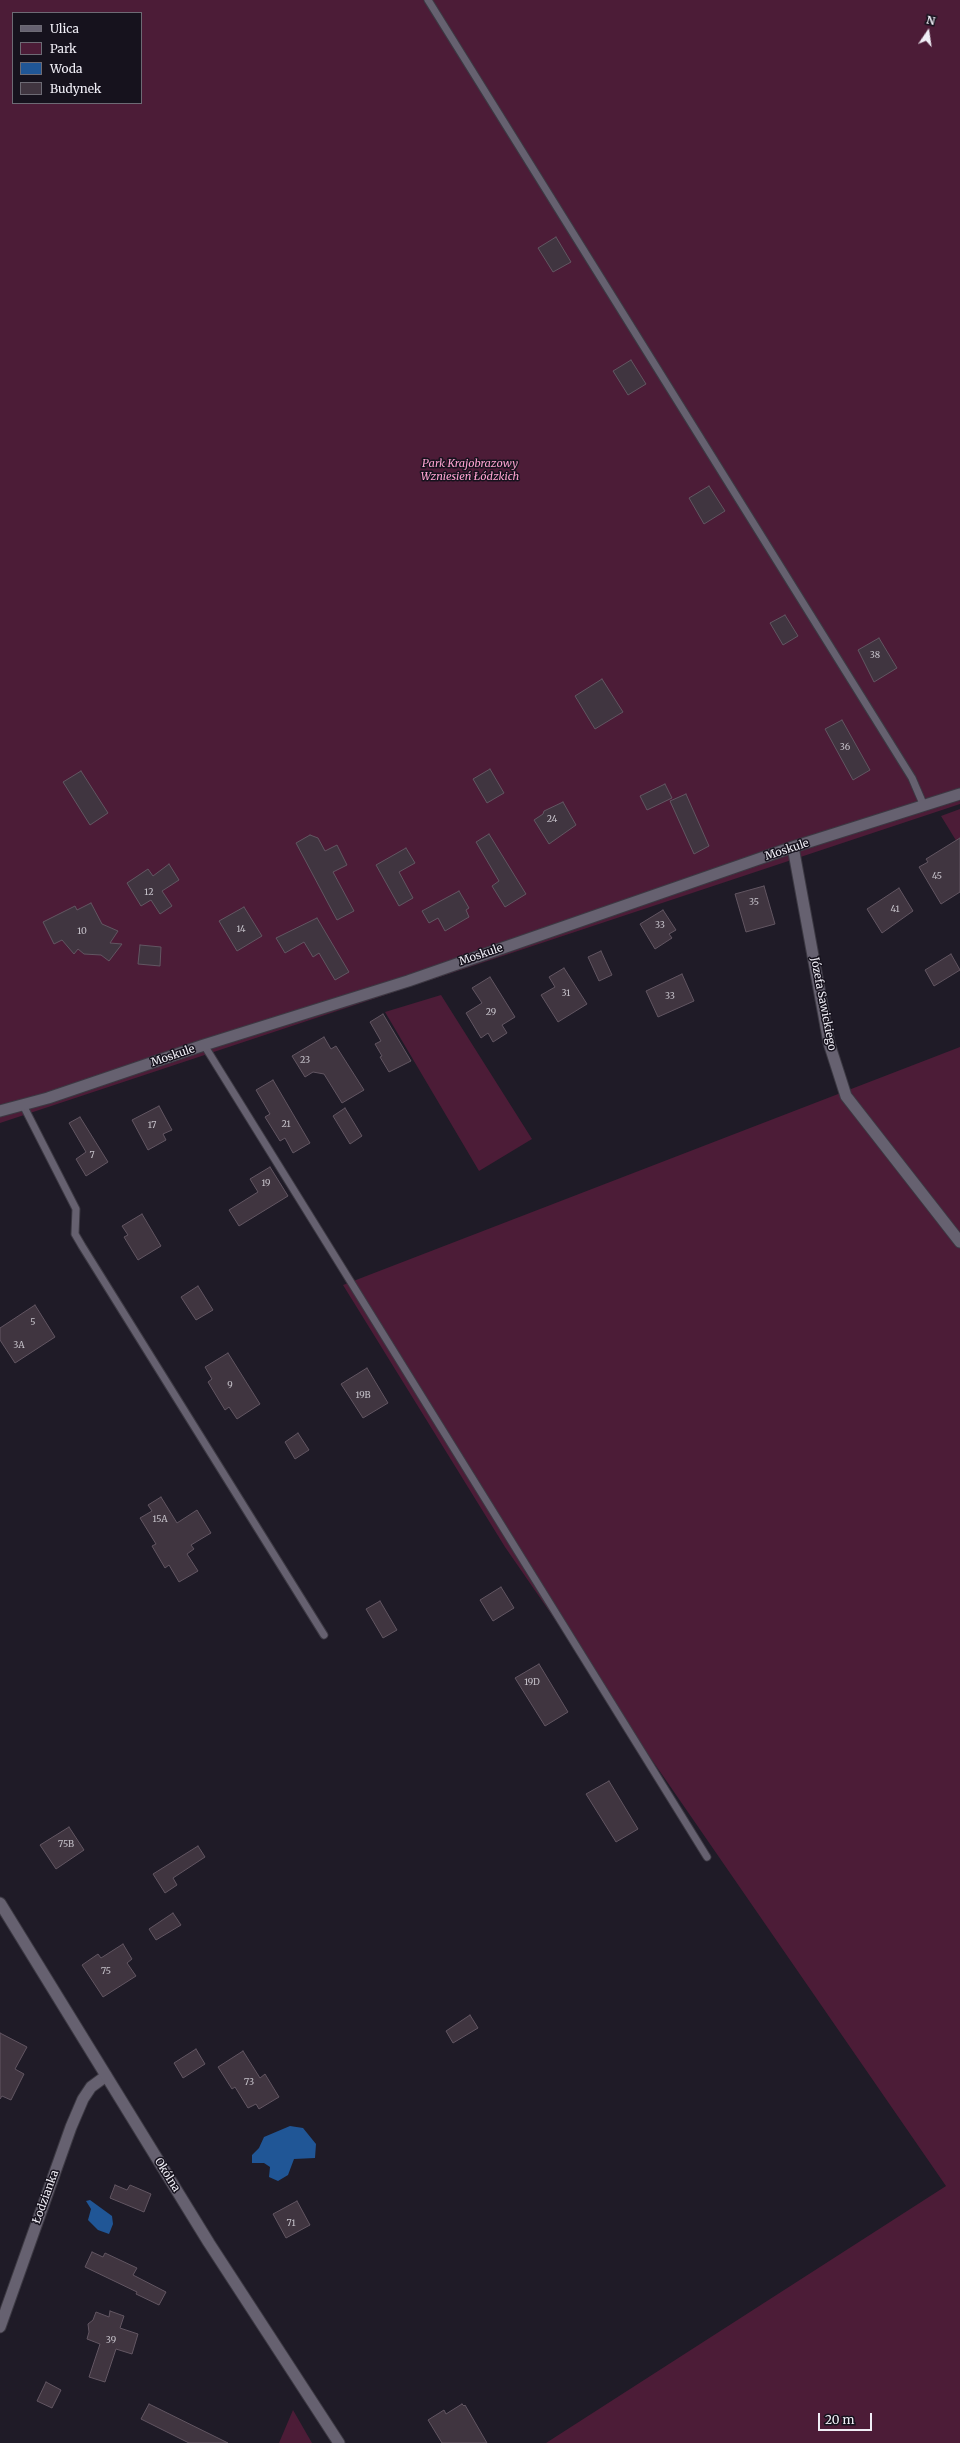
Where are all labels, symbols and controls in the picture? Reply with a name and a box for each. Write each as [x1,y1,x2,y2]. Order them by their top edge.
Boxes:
legend [12,12,142,104]
north arrow [908,12,948,52]
text: N [925,13,937,28]
text: Ulica [50,21,79,36]
text: Park [50,41,77,56]
text: Woda [50,61,83,76]
text: Budynek [50,81,101,96]
park label: Park Krajobrazowy Wzniesień Łódzkich [421,457,519,483]
house number: 38 [870,650,880,660]
house number: 36 [840,742,850,752]
house number: 24 [547,814,557,824]
street label: Moskule [763,837,811,863]
house number: 45 [932,871,942,881]
house number: 12 [144,887,154,897]
house number: 35 [749,897,759,907]
house number: 41 [891,904,899,914]
house number: 33 [655,920,665,930]
house number: 14 [236,924,246,934]
house number: 10 [77,926,87,936]
street label: Moskule [457,941,505,969]
street label: Józefa Sawickiego [807,956,839,1052]
house number: 31 [562,988,570,998]
house number: 33 [665,991,675,1001]
house number: 29 [486,1007,496,1017]
street label: Moskule [149,1042,197,1070]
house number: 23 [300,1055,310,1065]
house number: 21 [281,1119,291,1129]
house number: 17 [148,1120,156,1130]
house number: 7 [89,1150,95,1160]
house number: 19 [261,1178,271,1188]
house number: 5 [30,1317,36,1327]
house number: 3A [13,1340,25,1350]
house number: 9 [227,1380,233,1390]
house number: 19B [356,1390,370,1400]
house number: 15A [152,1514,168,1524]
house number: 19D [524,1677,540,1687]
house number: 75B [58,1839,74,1849]
house number: 75 [101,1966,111,1976]
house number: 73 [244,2077,254,2087]
street label: Okólna [151,2156,183,2194]
street label: Łodzianka [30,2169,62,2225]
house number: 71 [286,2218,296,2228]
house number: 39 [106,2335,116,2345]
scale bar [820,2405,874,2431]
text: 20 m [825,2412,854,2427]

